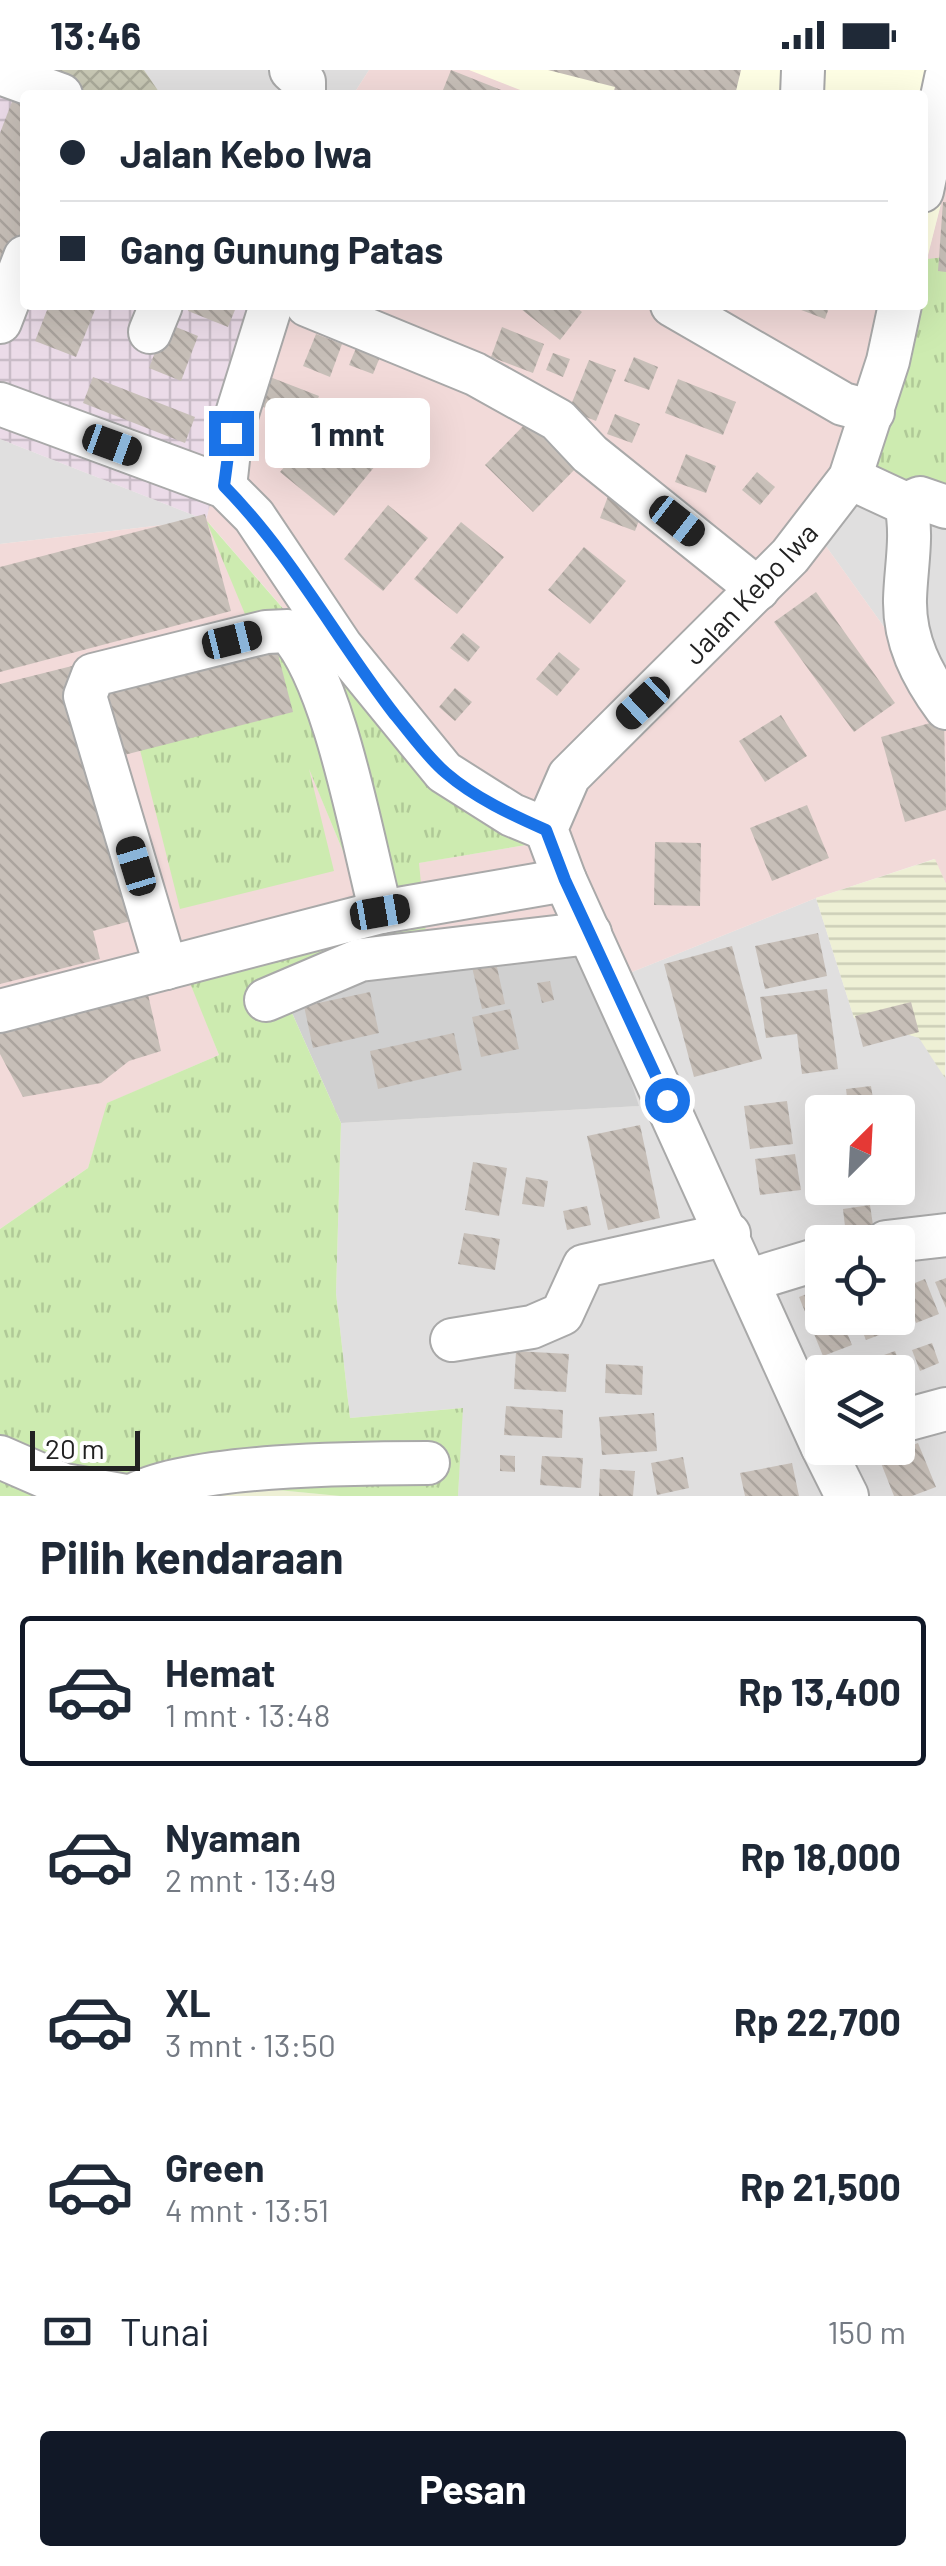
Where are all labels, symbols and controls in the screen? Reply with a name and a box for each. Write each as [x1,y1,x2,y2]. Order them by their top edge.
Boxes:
text: 13:46 [50,12,141,58]
text: Jalan Kebo Iwa [120,130,372,176]
text: Gang Gunung Patas [120,226,443,272]
callout: 1 mnt [266,398,431,468]
route end [209,411,254,456]
text: 1 mnt [310,414,385,452]
car [79,421,145,469]
car [644,491,710,551]
street label: Jalan Kebo Iwa [676,515,824,671]
car [199,618,265,662]
car [611,672,675,734]
car [113,833,159,899]
car [348,892,412,932]
route start [645,1078,690,1123]
north arrow [805,1095,915,1205]
map controls [805,1095,915,1465]
button: locate [805,1225,915,1335]
button: layers [805,1355,915,1465]
scale bar [30,1426,140,1471]
text: 20 m [45,1431,105,1465]
text: Pilih kendaraan [40,1529,344,1583]
icon: car [45,1646,135,1736]
text: Hemat [165,1649,275,1695]
text: Rp 13,400 [738,1668,901,1714]
text: 1 mnt · 13:48 [165,1695,330,1733]
icon: car [45,1811,135,1901]
text: Nyaman [165,1814,301,1860]
text: Rp 18,000 [740,1833,901,1879]
text: 2 mnt · 13:49 [165,1860,336,1898]
icon: car [45,1976,135,2066]
text: XL [165,1979,211,2025]
text: Rp 22,700 [734,1998,901,2044]
text: 3 mnt · 13:50 [165,2025,336,2063]
icon: car [45,2141,135,2231]
text: Green [165,2144,265,2190]
text: Rp 21,500 [740,2163,901,2209]
text: 4 mnt · 13:51 [165,2190,329,2228]
icon: cash [40,2304,95,2359]
text: Tunai [120,2308,210,2354]
text: 150 m [827,2312,906,2350]
button: Pesan [40,2431,906,2546]

